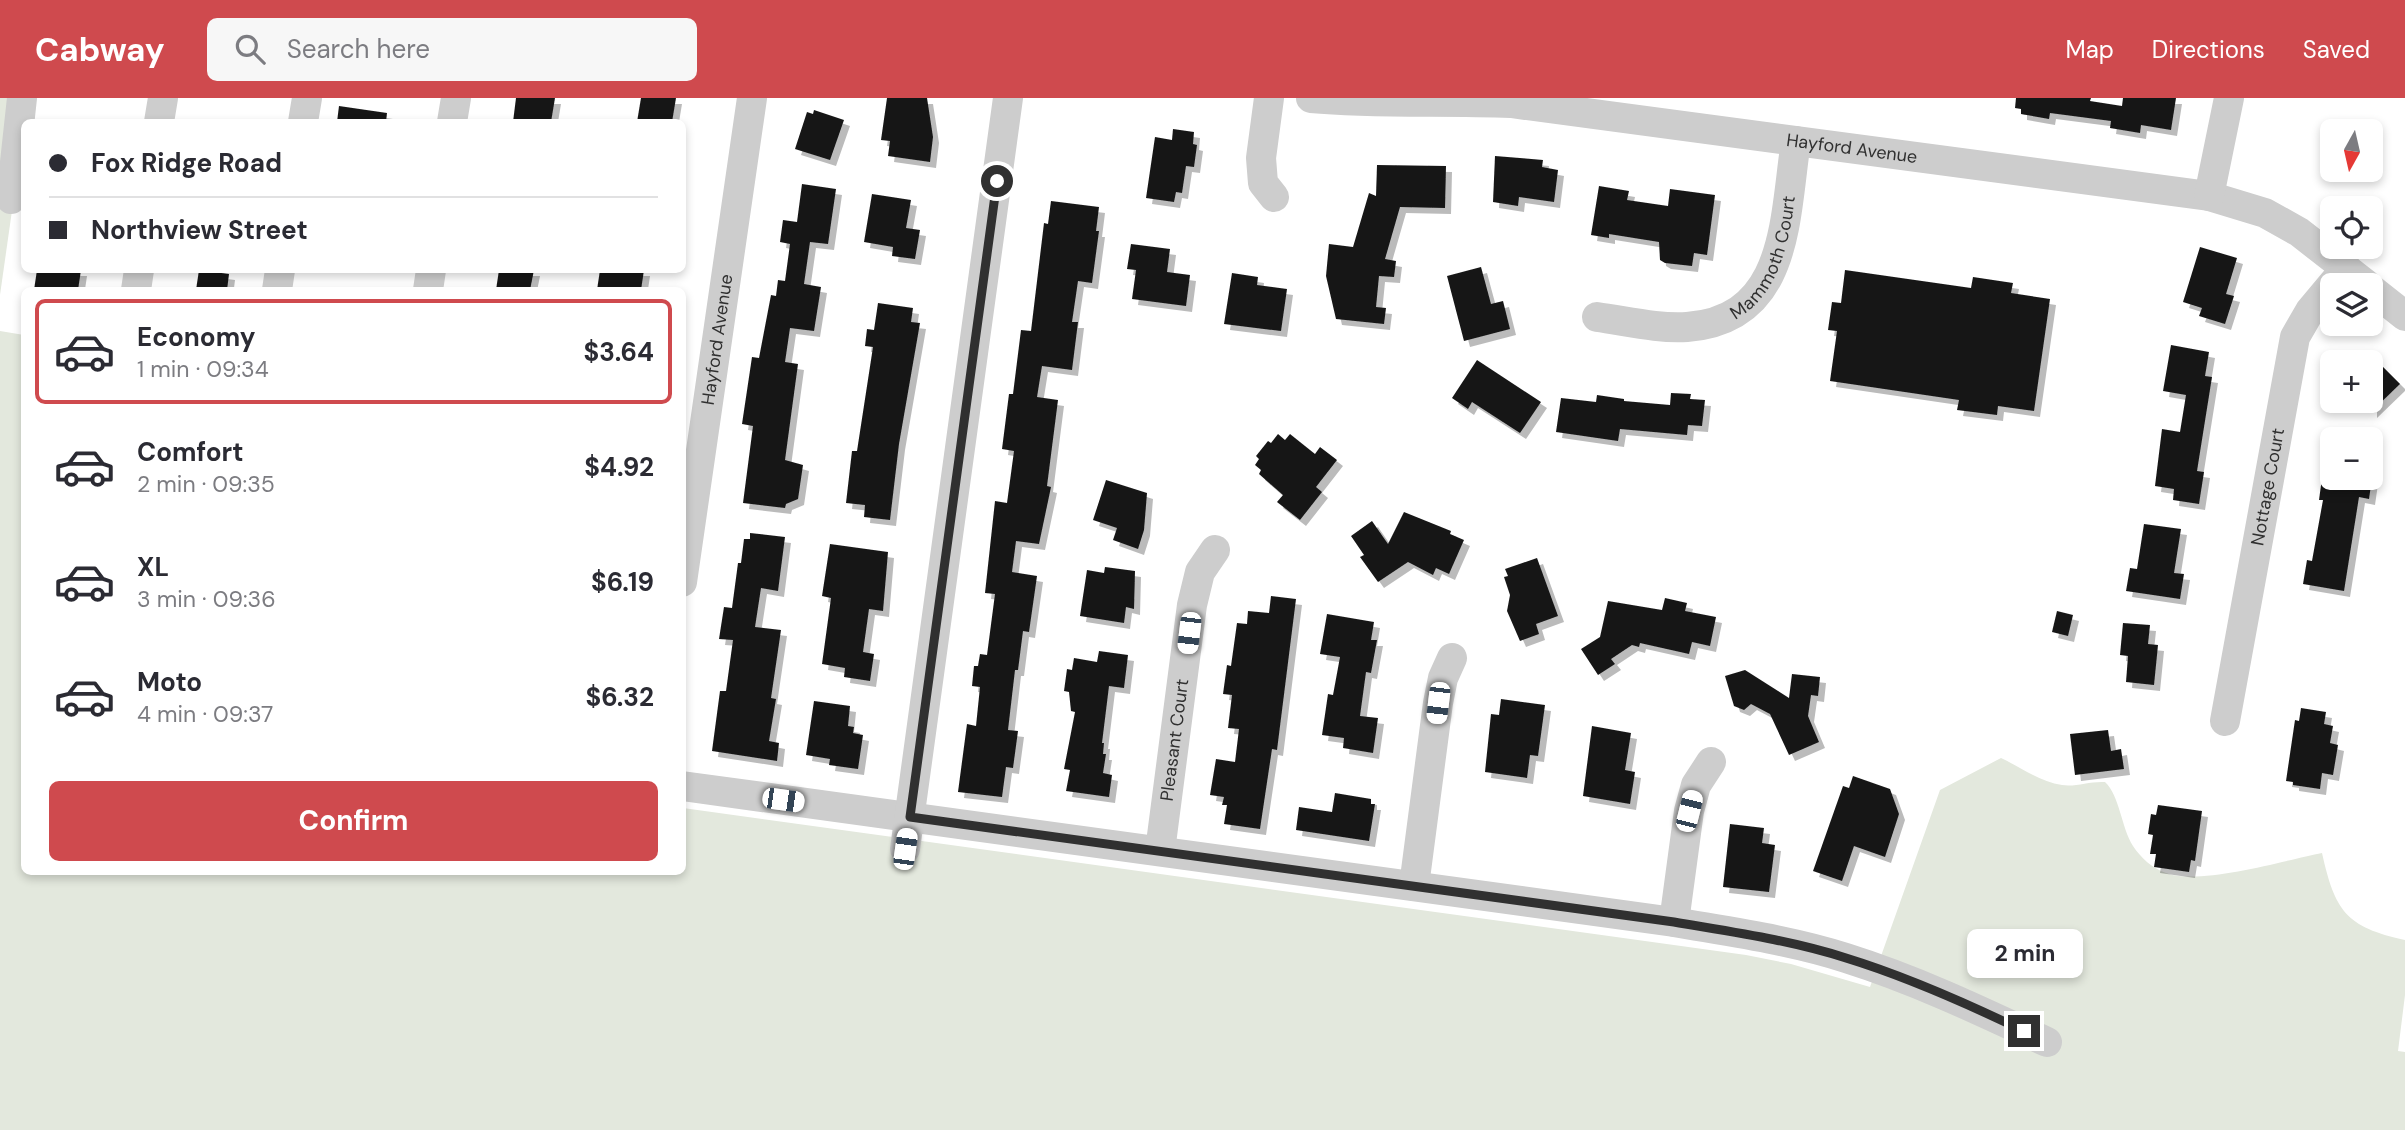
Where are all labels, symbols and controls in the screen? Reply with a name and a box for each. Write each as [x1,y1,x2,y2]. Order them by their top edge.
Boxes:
search box [207,18,697,81]
text: Cabway [35,28,165,71]
icon: search [231,30,269,68]
text: Search here [287,32,430,66]
text: Map [2066,34,2114,65]
text: Directions [2152,34,2265,65]
text: Saved [2303,34,2370,65]
north arrow [2320,119,2384,182]
map controls [2320,119,2383,490]
street label: Hayford Avenue [1785,128,1919,169]
text: Fox Ridge Road [91,146,282,180]
route start [981,165,1013,197]
street label: Mammoth Court [1725,194,1801,325]
button: locate [2320,196,2383,259]
text: Northview Street [91,213,308,247]
street label: Hayford Avenue [696,273,738,407]
button: layers [2320,273,2383,336]
icon: car [53,320,116,383]
text: Economy [137,320,255,354]
text: $3.64 [583,335,654,369]
button: + [2320,350,2383,413]
text: 1 min · 09:34 [137,354,269,384]
street label: Nottage Court [2245,426,2290,548]
button: − [2320,427,2383,490]
icon: car [53,435,116,498]
text: Comfort [137,435,243,469]
text: $4.92 [584,450,654,484]
text: 2 min · 09:35 [137,469,275,499]
icon: car [53,550,116,613]
text: XL [137,550,169,584]
text: $6.19 [591,565,654,599]
text: 3 min · 09:36 [137,584,276,614]
car [1177,611,1202,655]
icon: car [53,665,116,728]
text: Moto [137,665,202,699]
street label: Pleasant Court [1155,677,1194,803]
text: $6.32 [585,680,654,714]
car [1426,681,1451,725]
text: 4 min · 09:37 [137,699,273,729]
button: Confirm [49,781,658,861]
car [761,787,806,813]
car [1674,788,1705,834]
car [892,827,919,871]
callout: 2 min [1966,930,2082,978]
text: 2 min [1995,938,2055,968]
route end [2008,1015,2040,1047]

